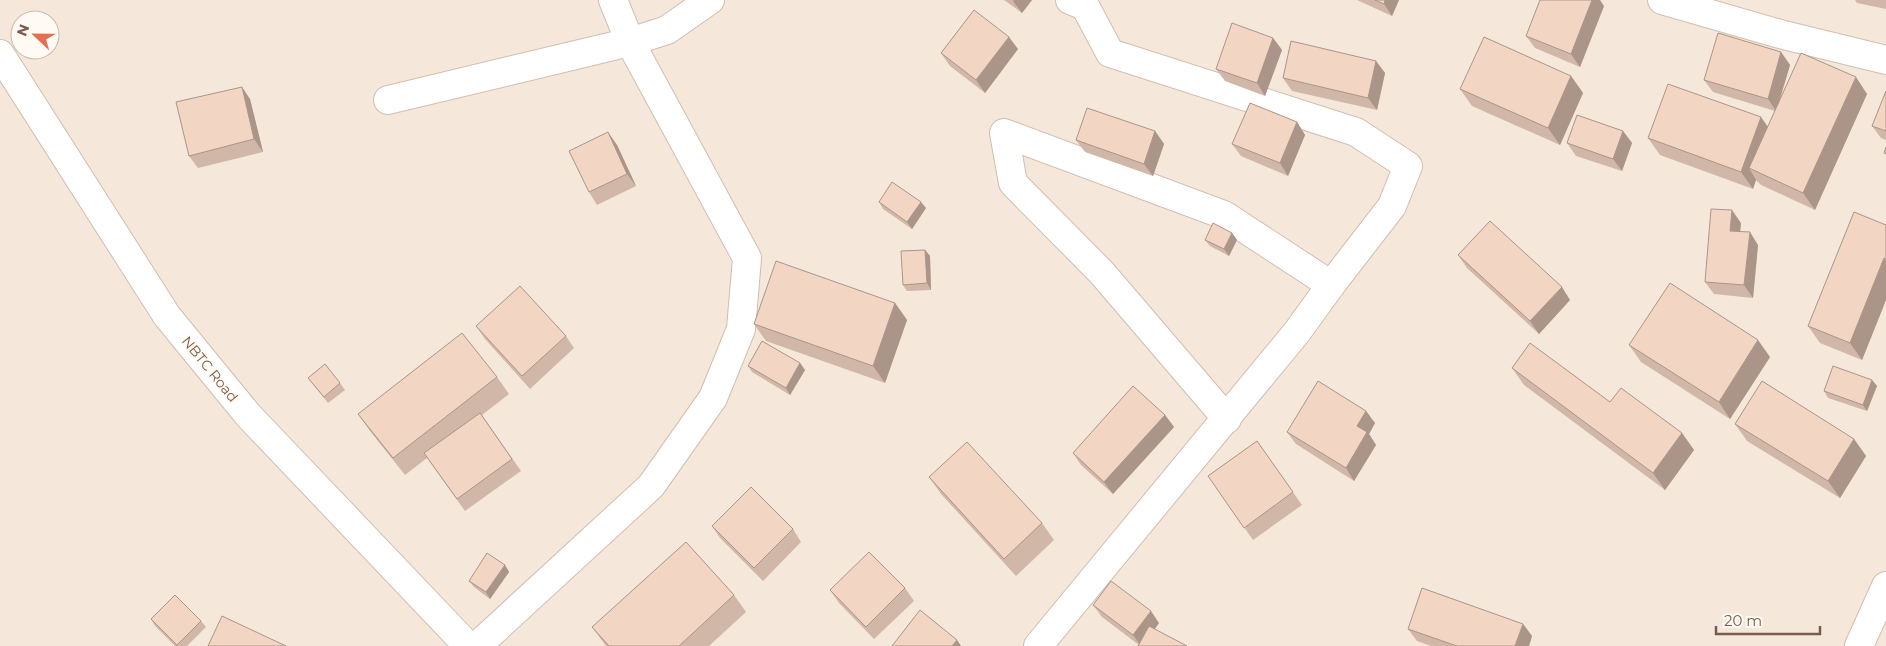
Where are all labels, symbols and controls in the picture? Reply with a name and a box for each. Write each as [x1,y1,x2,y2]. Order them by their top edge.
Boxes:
north arrow [10,10,60,60]
text: N [12,22,33,39]
street label: NBTC Road [178,332,242,406]
scale bar [1716,604,1820,636]
text: 20 m [1724,611,1762,630]

